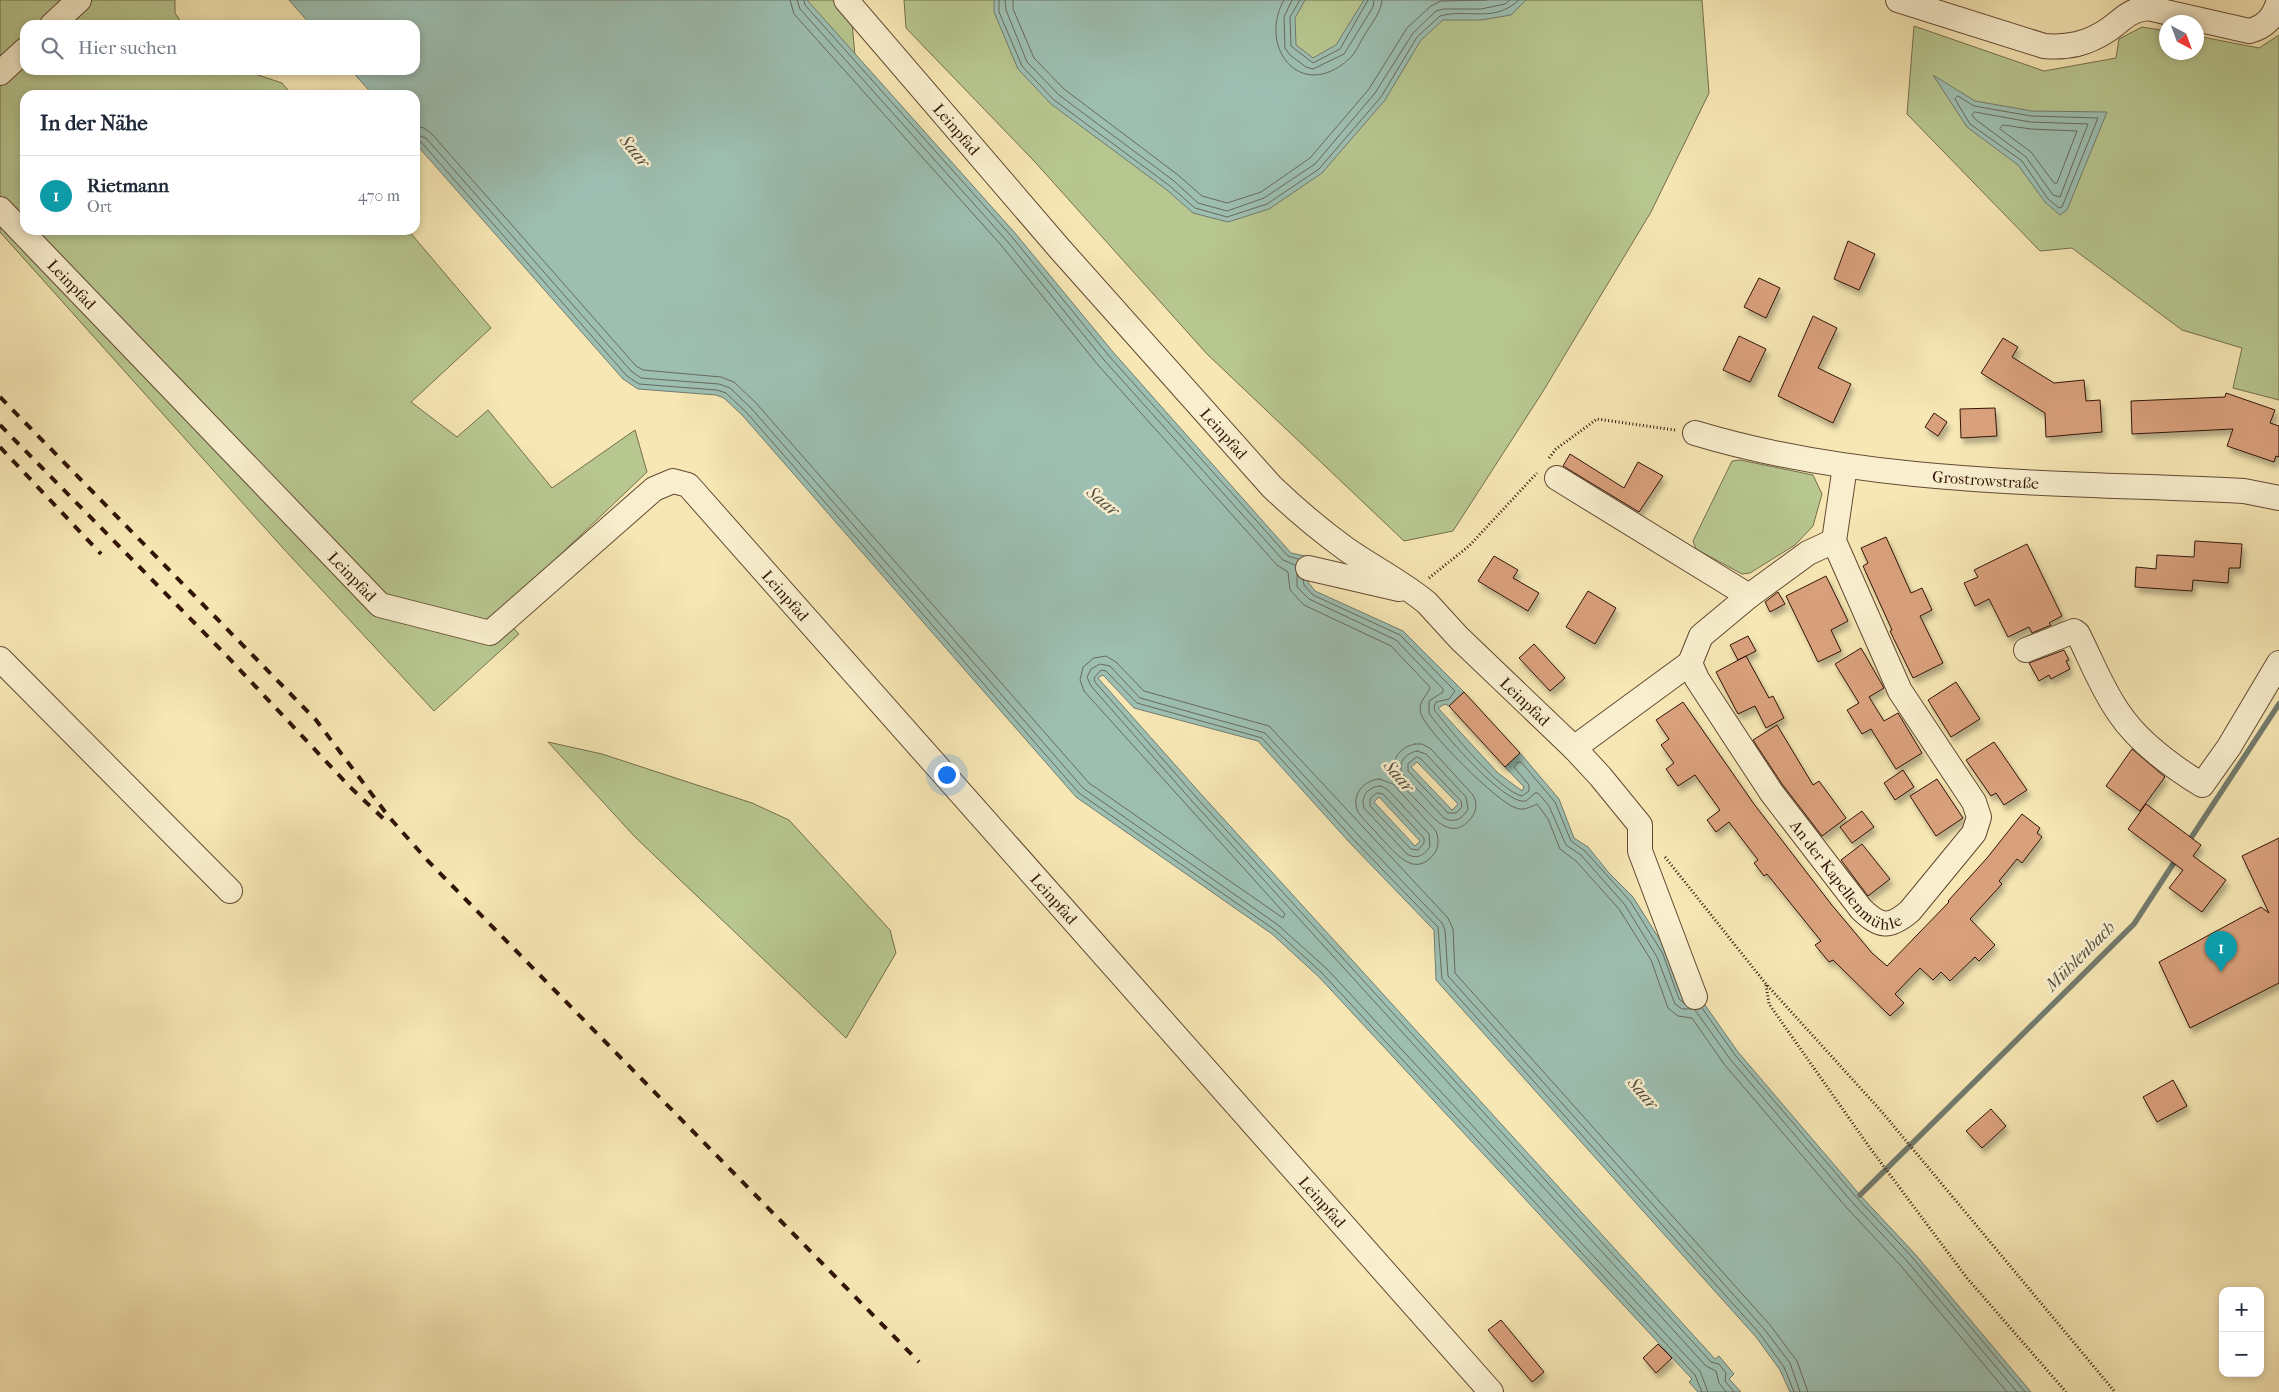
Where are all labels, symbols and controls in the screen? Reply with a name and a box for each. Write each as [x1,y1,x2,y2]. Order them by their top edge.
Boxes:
north arrow [2159,15,2204,60]
search box [20,20,420,75]
icon: search [38,34,66,62]
text: Hier suchen [78,37,177,59]
street label: Leinpfad [929,100,984,159]
text: In der Nähe [40,111,148,135]
water label: Saar [614,130,655,173]
text: Rietmann [87,175,169,197]
text: 1 [53,186,59,205]
text: 470 m [358,186,400,205]
text: Ort [87,197,112,216]
street label: Leinpfad [43,256,100,313]
street label: Leinpfad [1196,404,1251,463]
street label: Grostrowstraße [1931,467,2039,493]
water label: Saar [1081,481,1125,522]
street label: Leinpfad [324,548,380,606]
street label: Leinpfad [758,566,813,625]
street label: Leinpfad [1496,673,1554,730]
water label: Saar [1378,755,1420,798]
your location [934,762,960,788]
street label: An der Kapellenmühle [1785,816,1905,934]
street label: Leinpfad [1026,869,1081,928]
water label: Mühlenbach [2040,917,2120,997]
pin: 1 [2205,931,2237,972]
water label: Saar [1622,1072,1664,1115]
street label: Leinpfad [1295,1173,1350,1232]
map controls [2219,1287,2264,1377]
button: + [2219,1287,2264,1332]
button: − [2219,1332,2264,1377]

